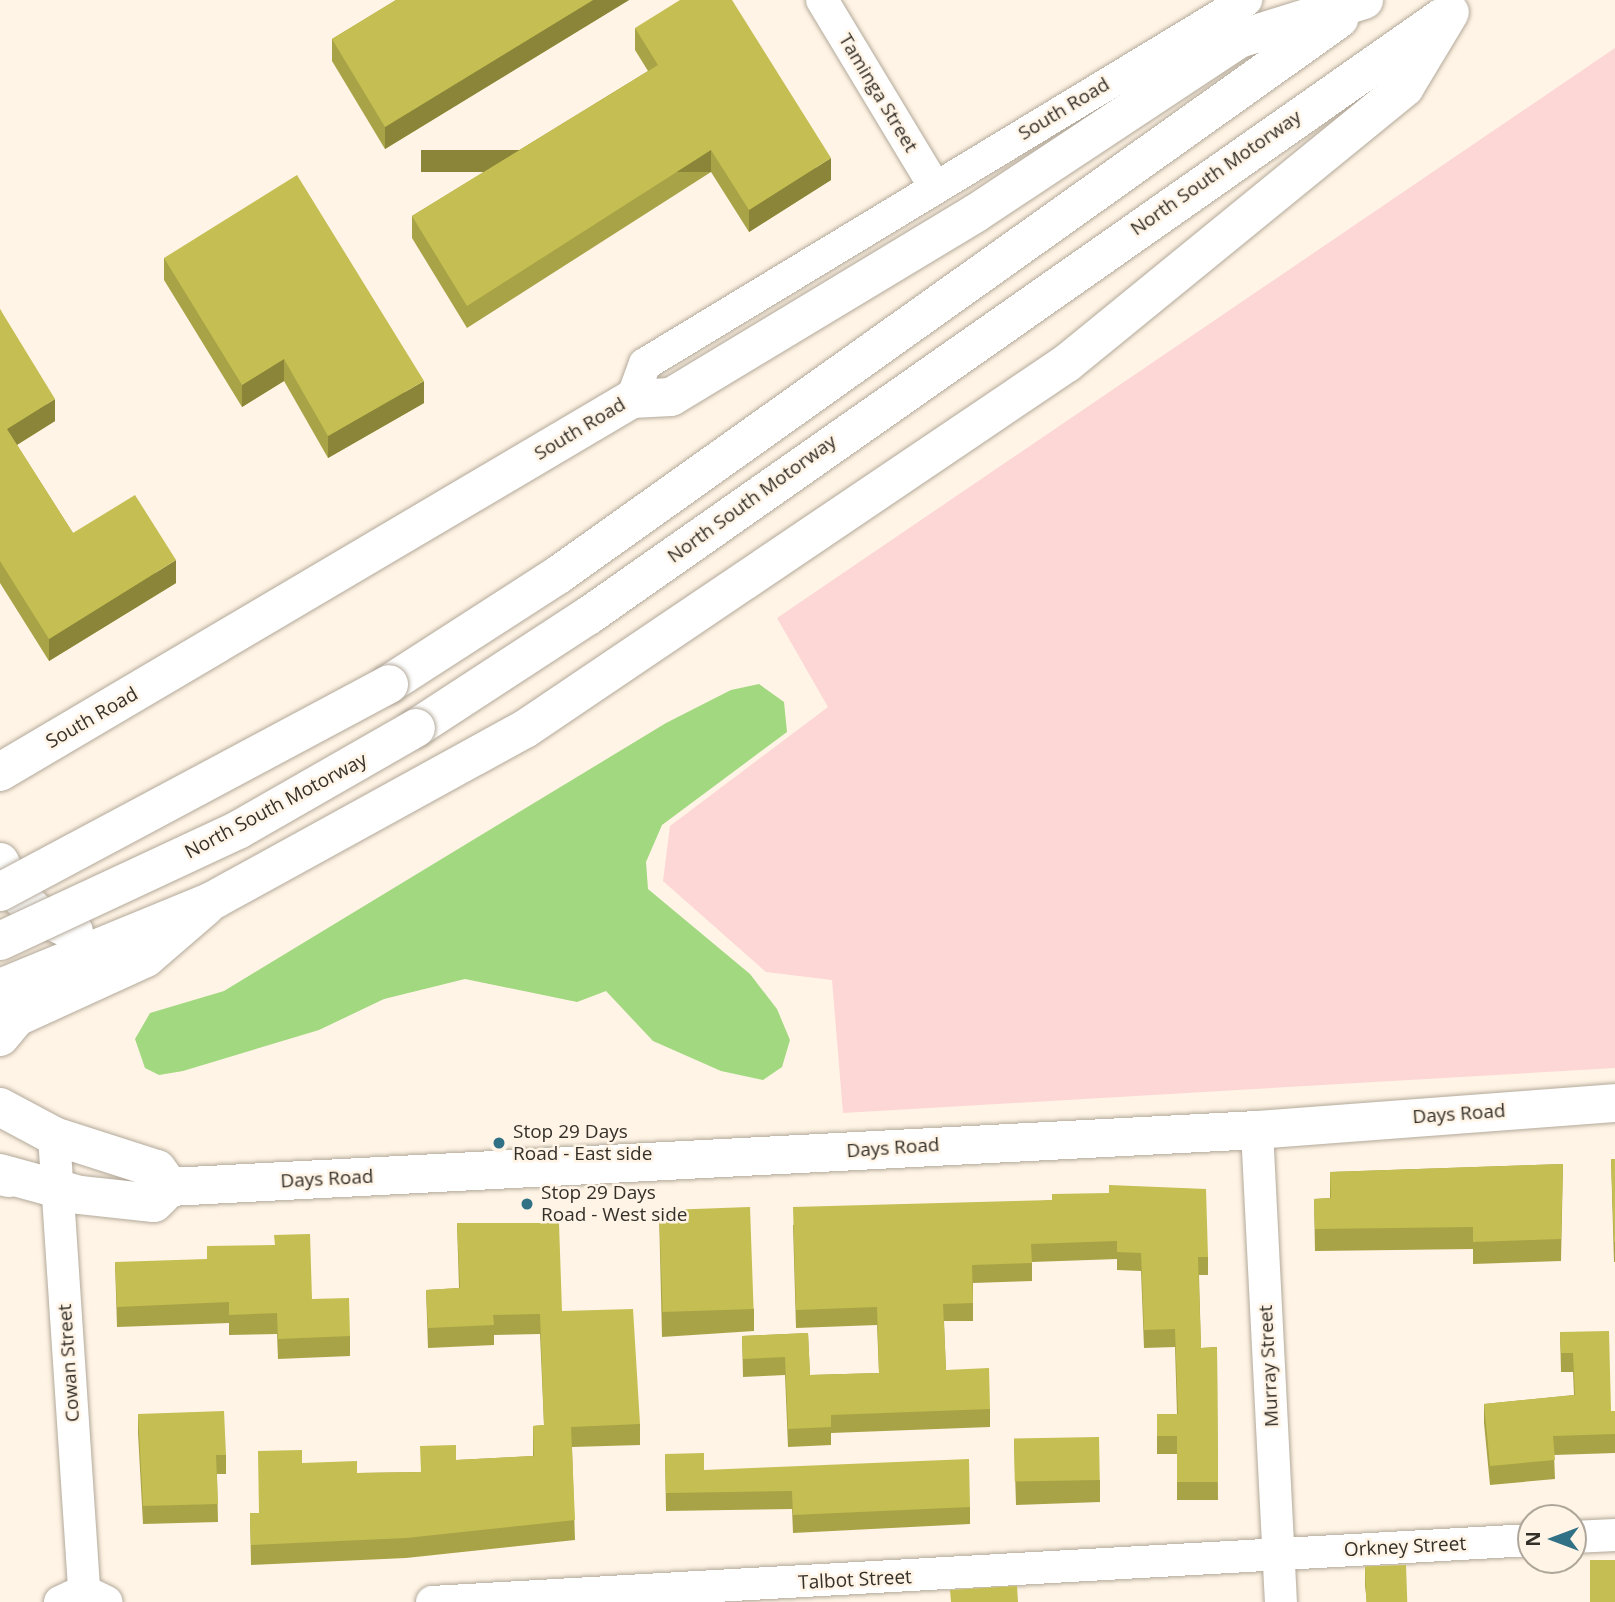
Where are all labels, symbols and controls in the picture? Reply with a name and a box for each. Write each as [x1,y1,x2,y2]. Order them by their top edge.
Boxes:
street label: Taminga Street [834,30,922,156]
street label: South Road [1014,73,1114,145]
street label: North South Motorway [1126,105,1306,241]
street label: South Road [530,393,630,465]
street label: North South Motorway [663,430,841,568]
street label: South Road [42,683,142,753]
street label: North South Motorway [181,748,371,864]
street label: Days Road [1412,1099,1506,1129]
place label: Stop 29 Days Road - East side [513,1121,652,1165]
street label: Days Road [846,1133,940,1163]
marker: Stop 29 Days Road - East side [491,1135,507,1151]
street label: Days Road [280,1165,374,1193]
place label: Stop 29 Days Road - West side [541,1182,687,1226]
marker: Stop 29 Days Road - West side [519,1196,535,1212]
street label: Cowan Street [54,1303,84,1423]
street label: Murray Street [1254,1304,1284,1428]
north arrow [1517,1504,1587,1574]
text: N [1520,1531,1546,1547]
street label: Orkney Street [1343,1532,1467,1562]
street label: Talbot Street [798,1566,912,1594]

